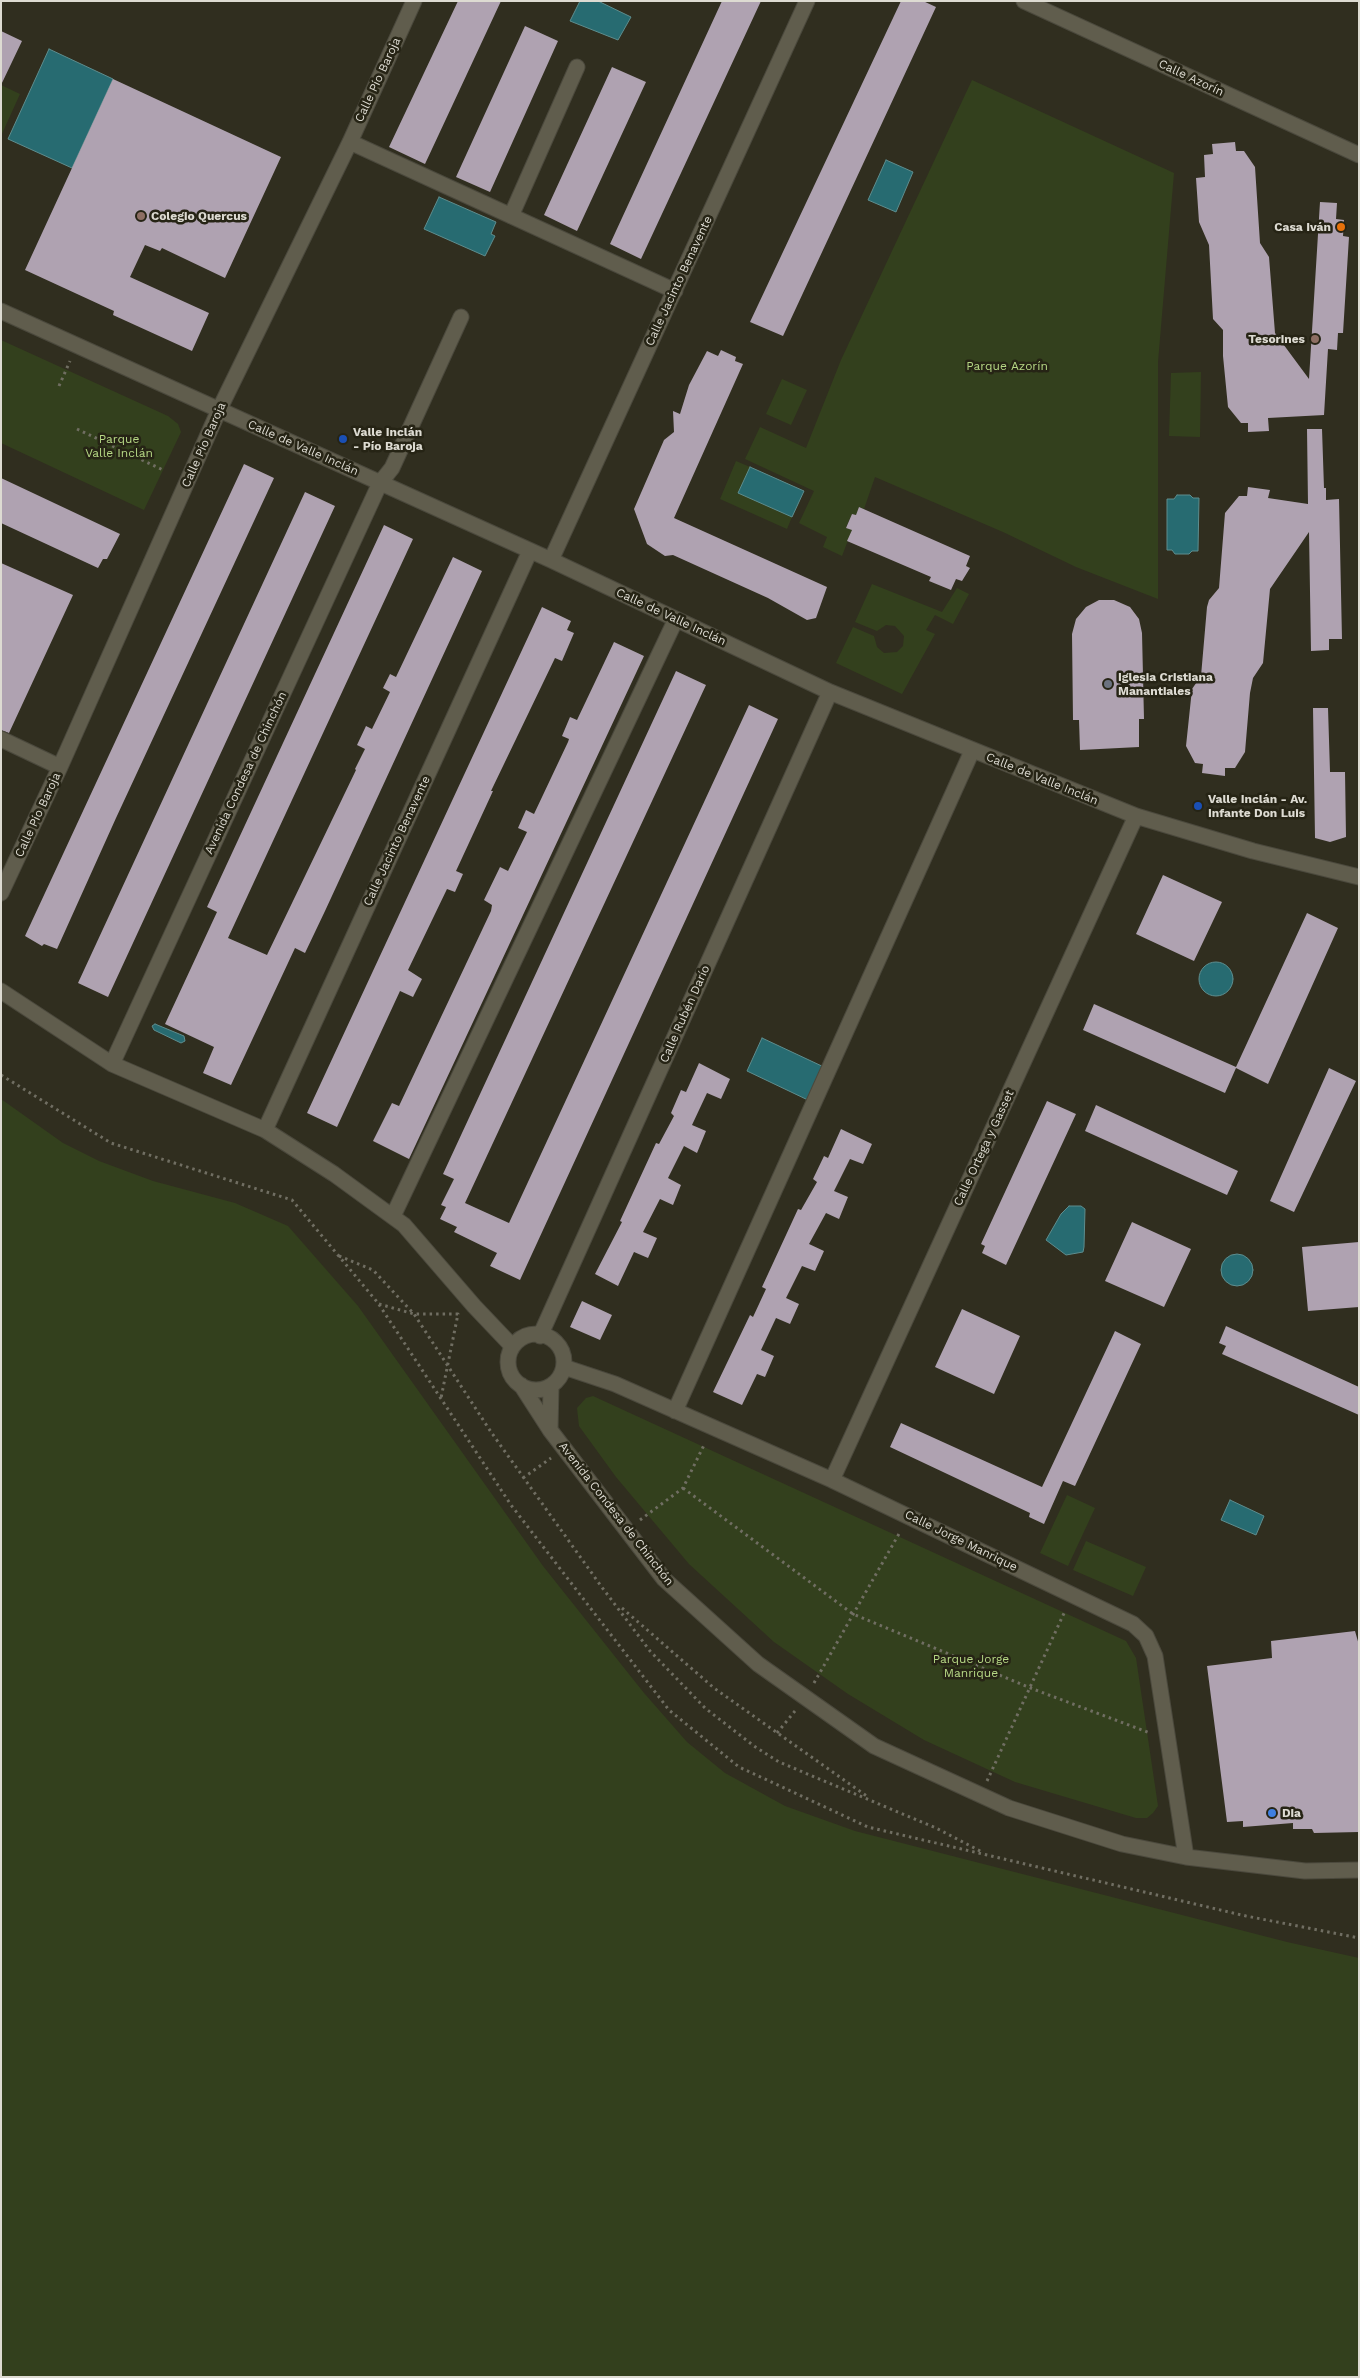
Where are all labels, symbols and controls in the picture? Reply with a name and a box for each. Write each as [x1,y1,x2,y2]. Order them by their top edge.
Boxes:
street label: Calle Pío Baroja [352,35,404,125]
street label: Calle Azorín [1156,57,1226,99]
place label: Colegio Quercus [151,209,247,223]
marker: Colegio Quercus [135,210,147,222]
street label: Calle Jacinto Benavente [643,214,715,348]
place label: Casa Iván [1274,220,1331,234]
marker: Casa Iván [1335,221,1347,233]
place label: Tesorines [1248,332,1305,346]
marker: Tesorines [1309,333,1321,345]
park label: Parque Azorín [966,359,1048,373]
street label: Calle Pío Baroja [179,400,229,490]
street label: Calle de Valle Inclán [245,417,361,479]
place label: Valle Inclán - Pío Baroja [353,425,423,453]
park label: Parque Valle Inclán [85,432,153,460]
marker: Valle Inclán - Pío Baroja [337,433,349,445]
street label: Calle de Valle Inclán [614,585,728,649]
place label: Iglesia Cristiana Manantiales [1118,670,1213,698]
marker: Iglesia Cristiana Manantiales [1102,678,1114,690]
street label: Avenida Condesa de Chinchón [202,689,290,857]
street label: Calle de Valle Inclán [984,750,1100,808]
street label: Calle Pío Baroja [12,770,64,860]
street label: Calle Jacinto Benavente [361,774,433,908]
place label: Valle Inclán - Av. Infante Don Luis [1208,792,1307,820]
marker: Valle Inclán - Av. Infante Don Luis [1192,800,1204,812]
street label: Calle Rubén Darío [657,963,713,1065]
street label: Calle Ortega y Gasset [951,1088,1017,1208]
street label: Avenida Condesa de Chinchón [556,1440,676,1588]
street label: Calle Jorge Manrique [902,1507,1020,1575]
park label: Parque Jorge Manrique [933,1652,1009,1680]
place label: Dia [1282,1806,1301,1820]
marker: Dia [1266,1807,1278,1819]

